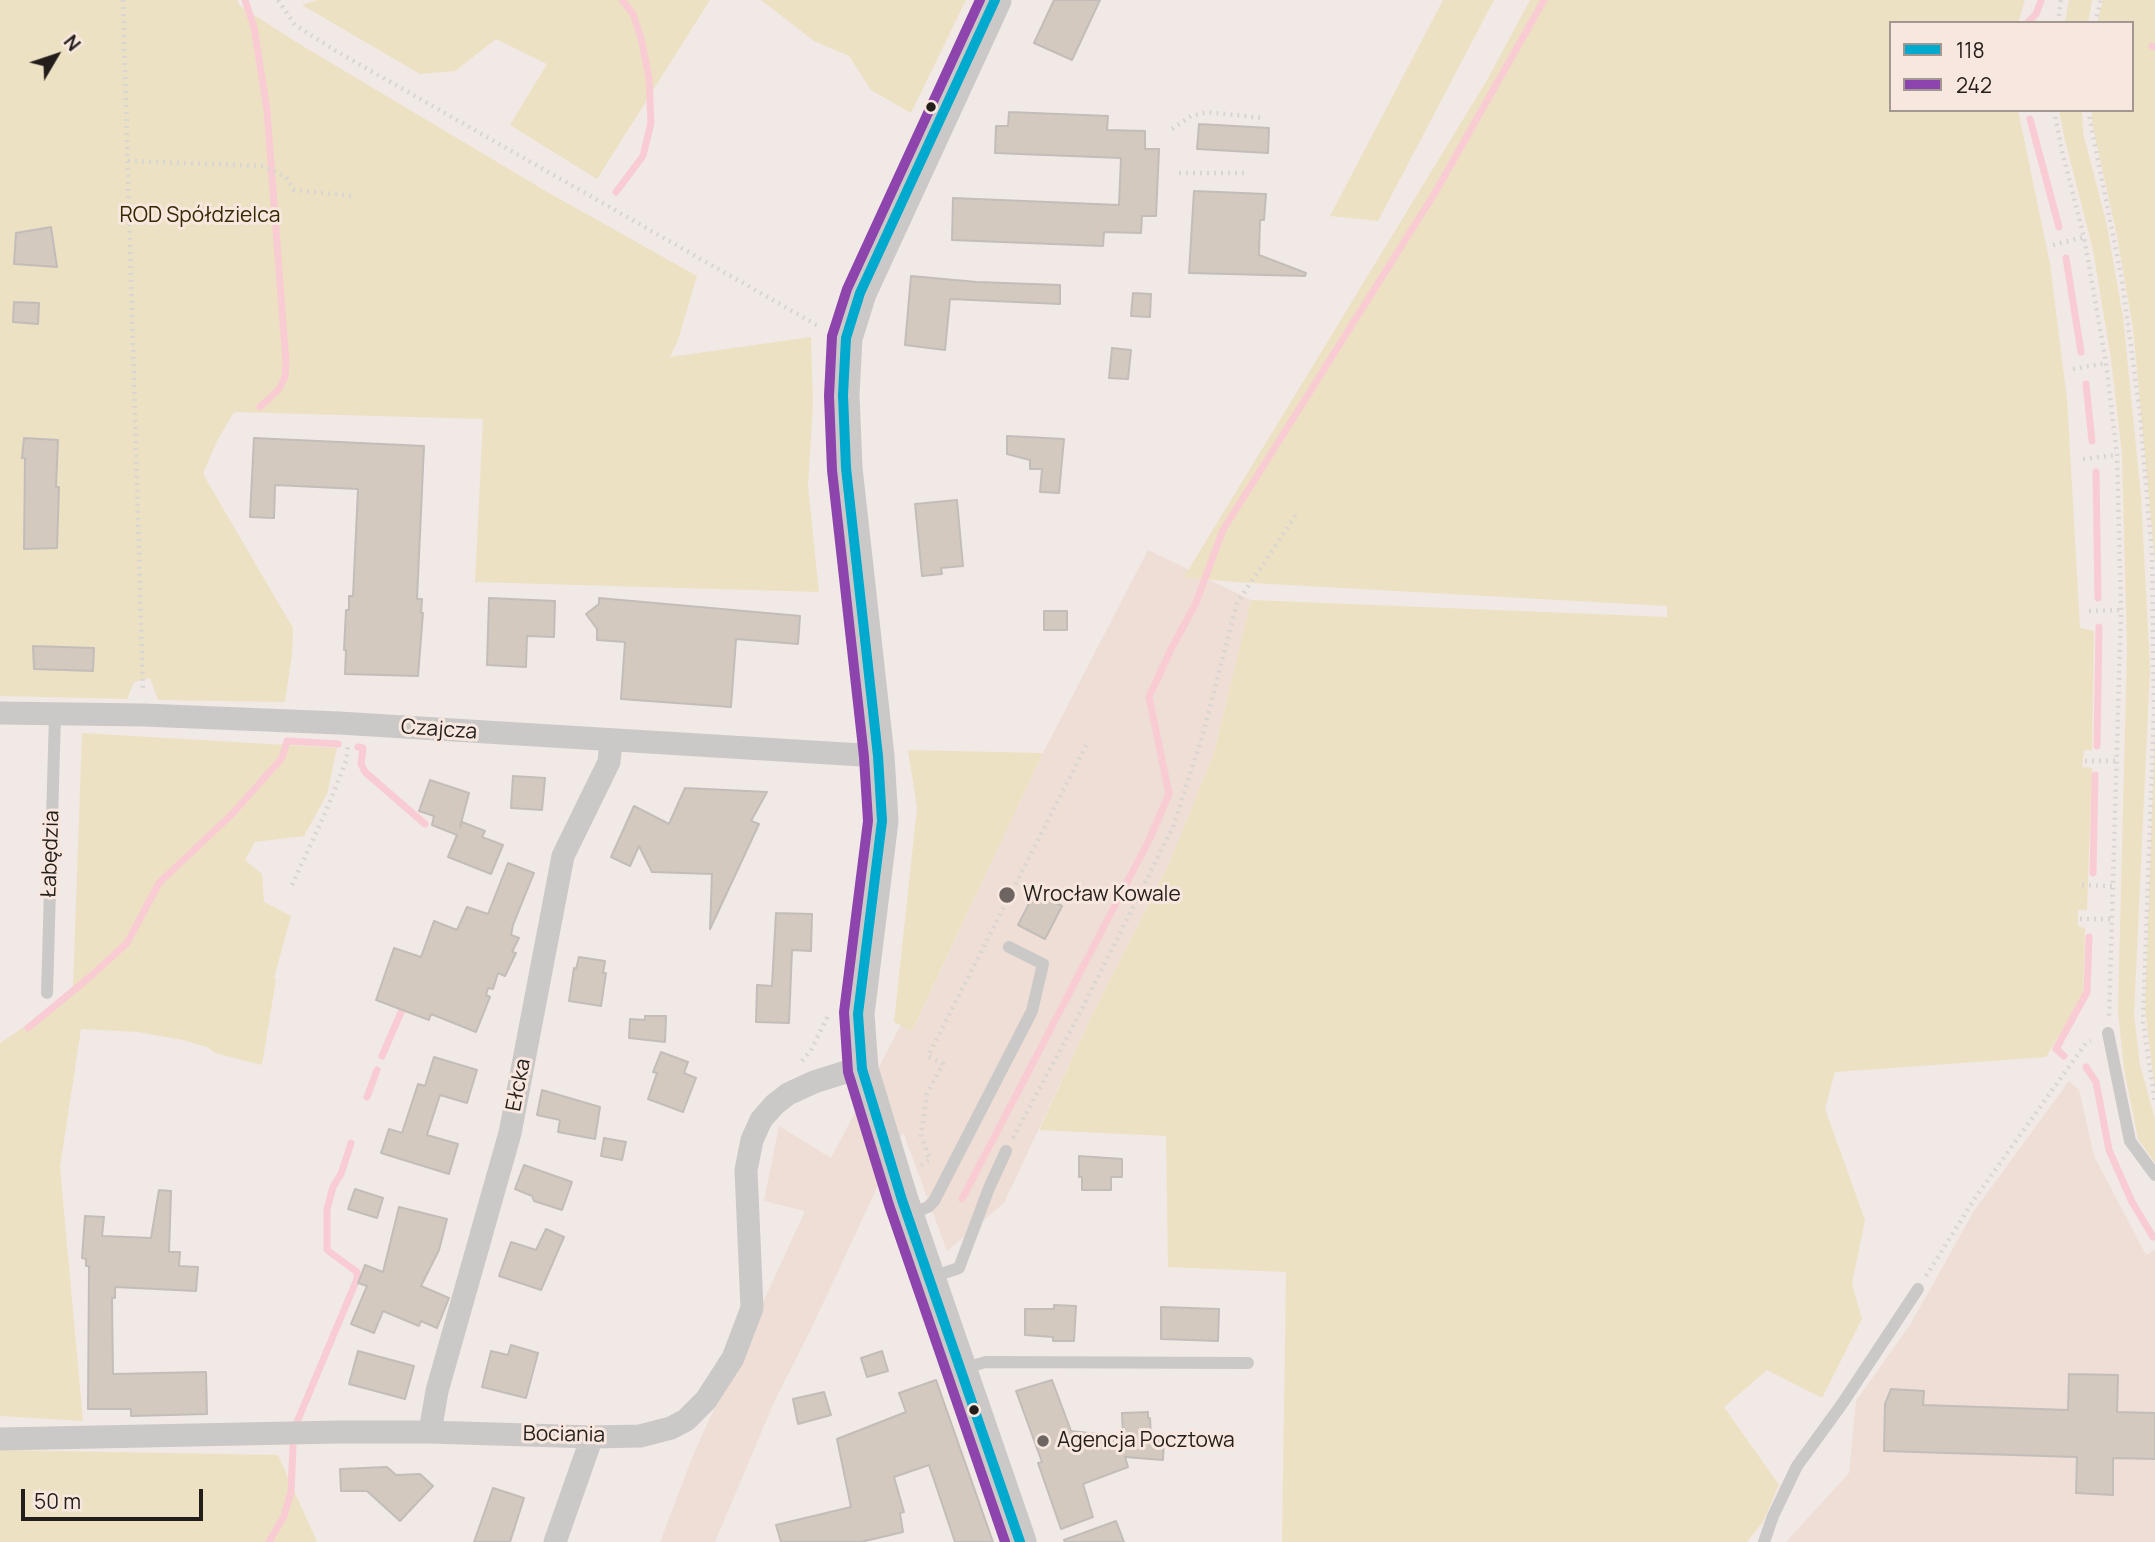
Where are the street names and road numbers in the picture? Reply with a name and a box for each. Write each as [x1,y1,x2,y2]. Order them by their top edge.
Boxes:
street label: Czajcza [400,715,478,745]
street label: Łabędzia [37,810,65,898]
street label: Ełcka [502,1057,536,1113]
street label: Bociania [523,1422,605,1448]

